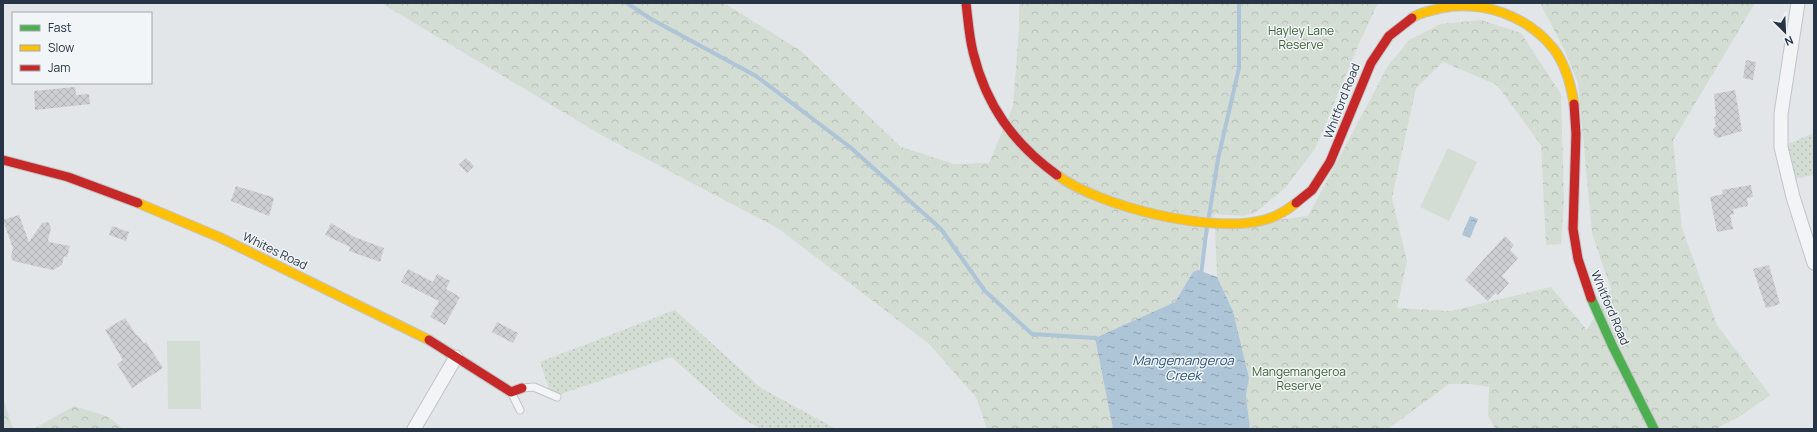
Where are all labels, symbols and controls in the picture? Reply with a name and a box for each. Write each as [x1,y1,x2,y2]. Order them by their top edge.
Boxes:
legend [12,12,152,84]
north arrow [1765,12,1805,52]
text: Fast [48,19,72,36]
park label: Hayley Lane Reserve [1268,22,1334,53]
text: N [1783,33,1796,50]
text: Slow [48,39,74,56]
text: Jam [48,59,70,76]
street label: Whitford Road [1319,61,1364,141]
street label: Whites Road [240,228,310,274]
street label: Whitford Road [1587,268,1634,348]
water label: Mangemangeroa Creek [1132,351,1235,384]
park label: Mangemangeroa Reserve [1252,363,1346,394]

